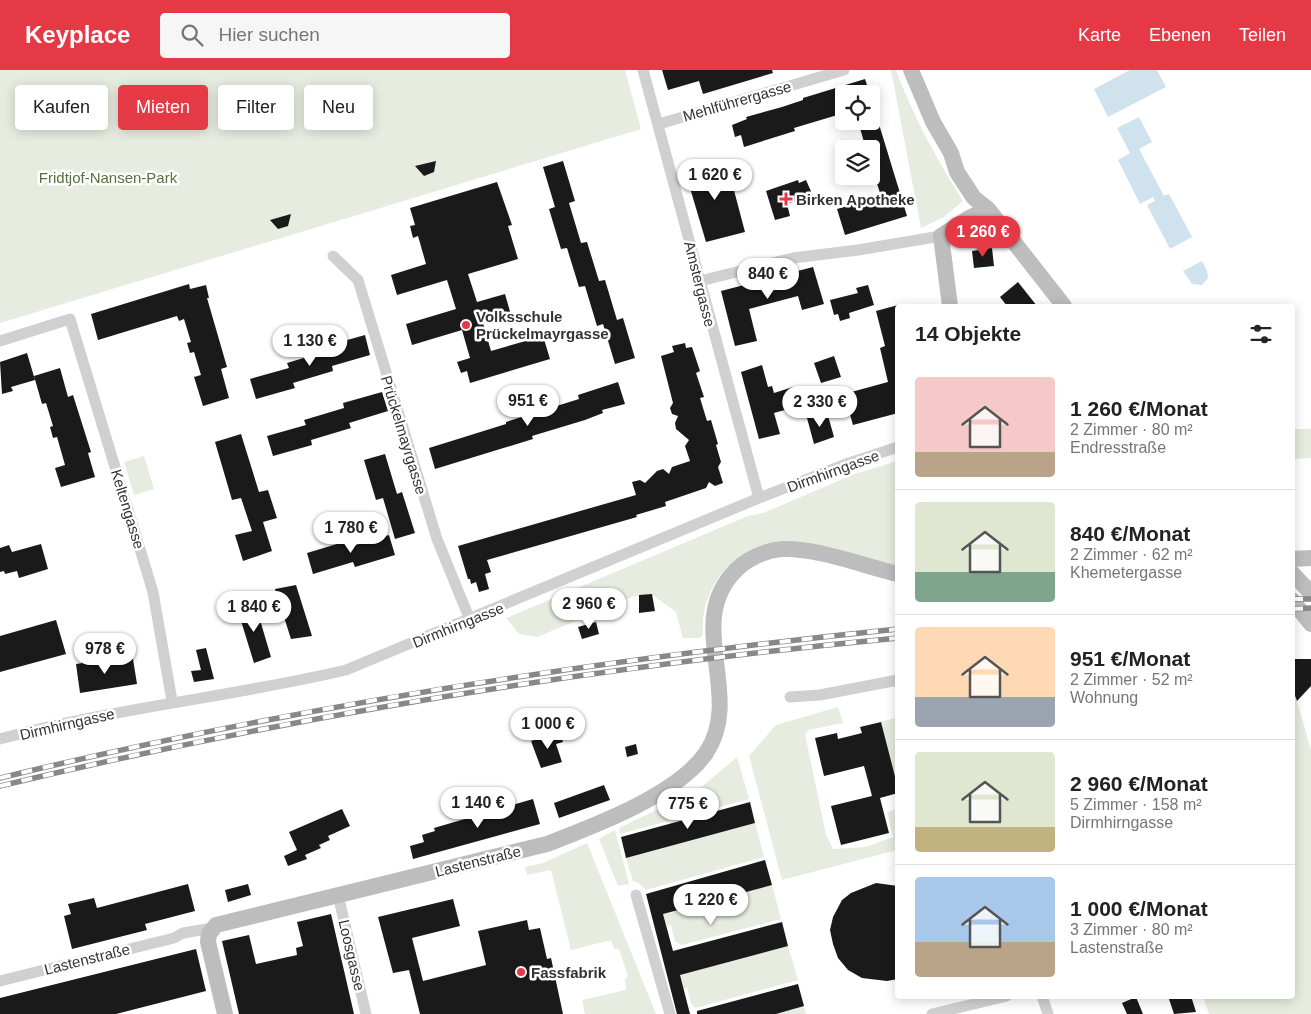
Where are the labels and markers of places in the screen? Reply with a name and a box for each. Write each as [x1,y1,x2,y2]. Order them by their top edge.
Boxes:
pin: 1 620 € [669,158,761,201]
place label: Birken Apotheke [796,191,915,208]
marker: Birken Apotheke [780,193,792,205]
pin: 1 260 € [937,216,1029,258]
pin: 840 € [733,258,803,300]
place label: Volksschule Prückelmayrgasse [476,308,609,342]
marker: Volksschule Prückelmayrgasse [460,319,472,331]
pin: 1 130 € [264,324,356,367]
pin: 951 € [493,384,563,427]
pin: 2 330 € [774,386,866,428]
pin: 1 780 € [305,512,397,554]
pin: 2 960 € [543,588,635,630]
pin: 1 840 € [208,590,300,633]
pin: 978 € [70,632,140,675]
pin: 1 000 € [502,708,594,750]
pin: 1 140 € [432,786,524,829]
pin: 775 € [653,788,723,830]
pin: 1 220 € [665,884,757,926]
place label: Fassfabrik [531,964,607,981]
marker: Fassfabrik [515,966,527,978]

